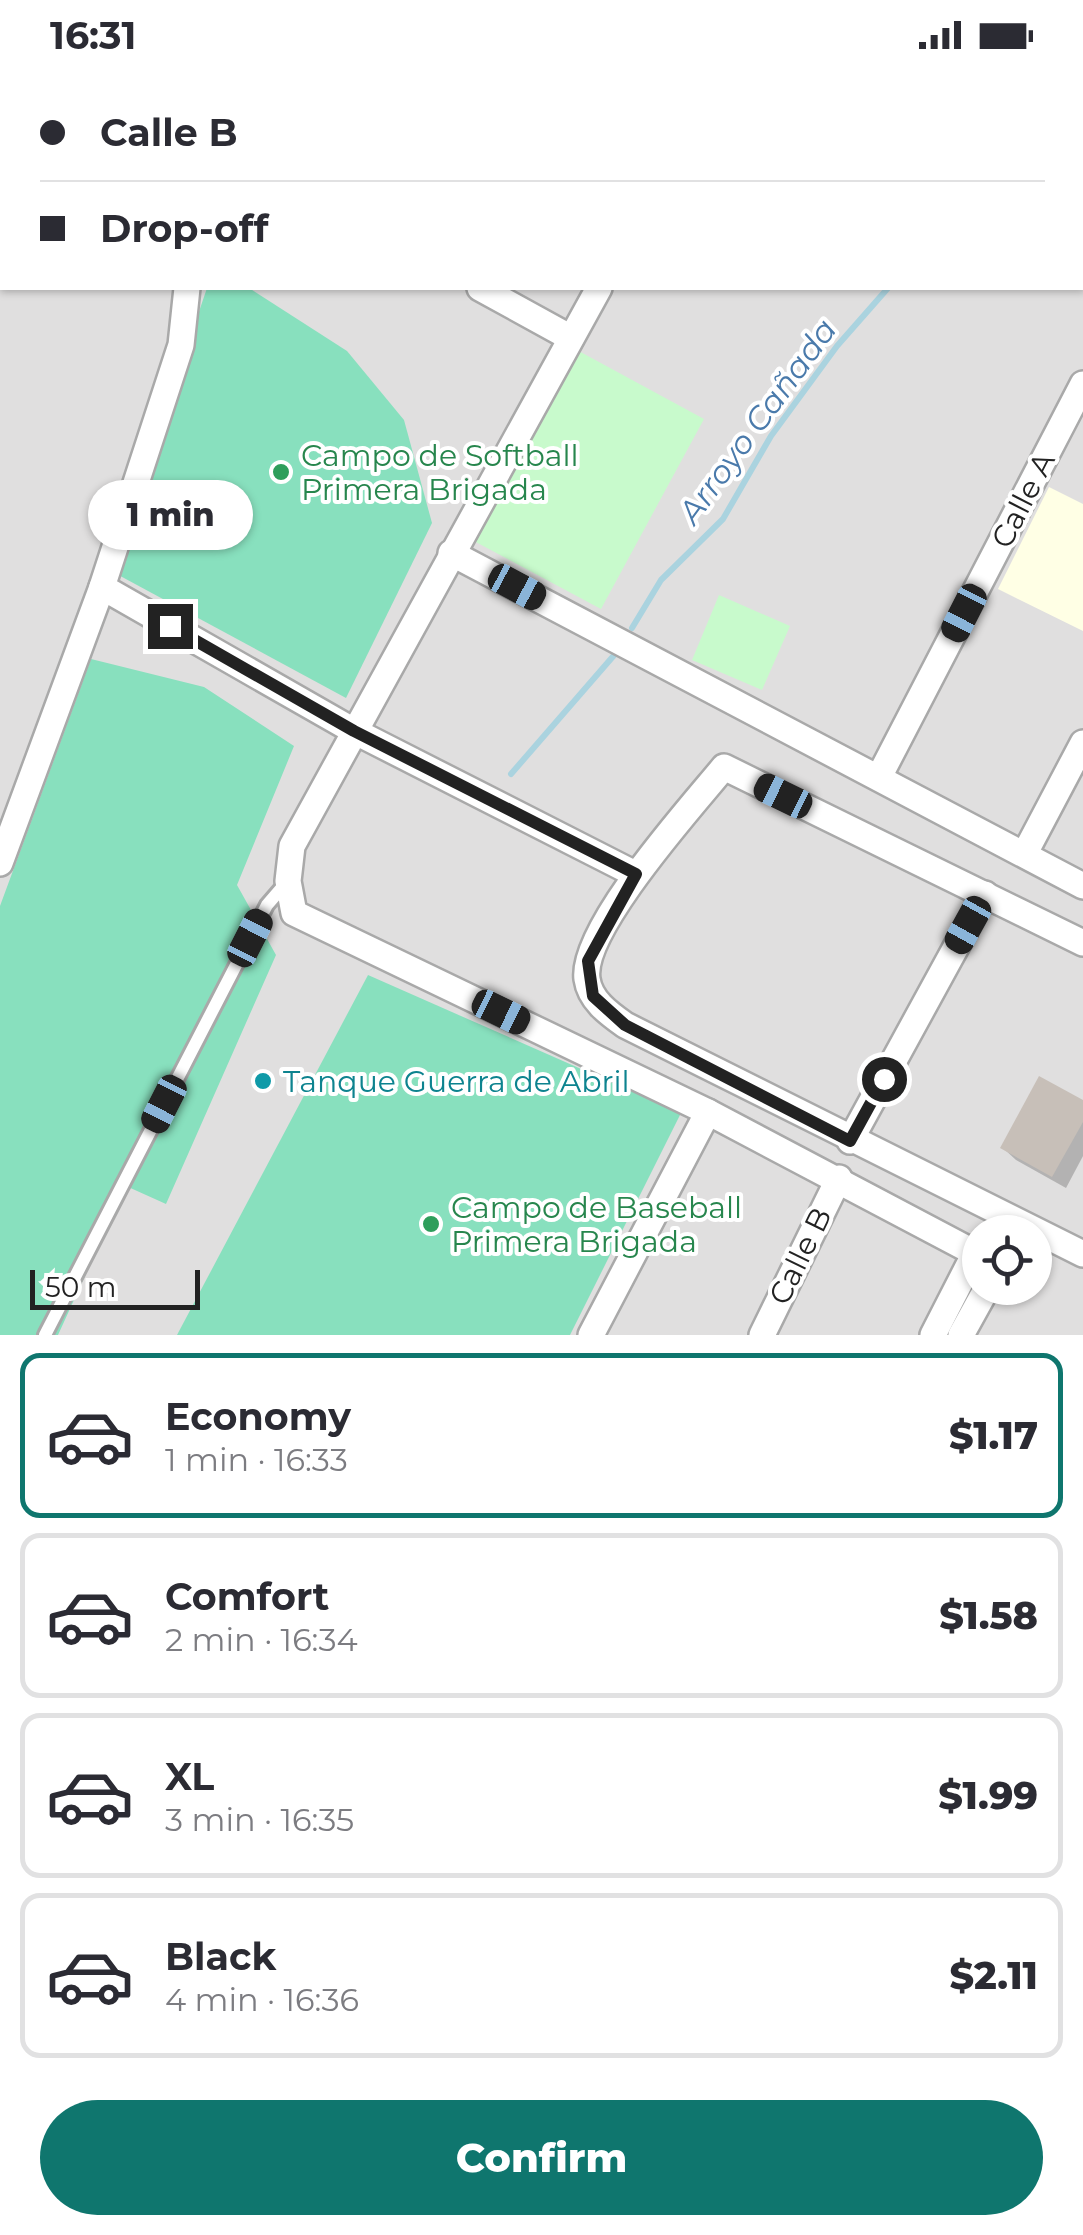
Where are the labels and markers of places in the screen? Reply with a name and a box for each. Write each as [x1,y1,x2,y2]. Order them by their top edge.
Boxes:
place label: Campo de Softball Primera Brigada [301,437,579,508]
marker: Campo de Softball Primera Brigada [270,461,292,483]
place label: Tanque Guerra de Abril [283,1063,630,1100]
marker: Tanque Guerra de Abril [252,1070,274,1092]
place label: Campo de Baseball Primera Brigada [451,1189,742,1260]
marker: Campo de Baseball Primera Brigada [420,1213,442,1235]

